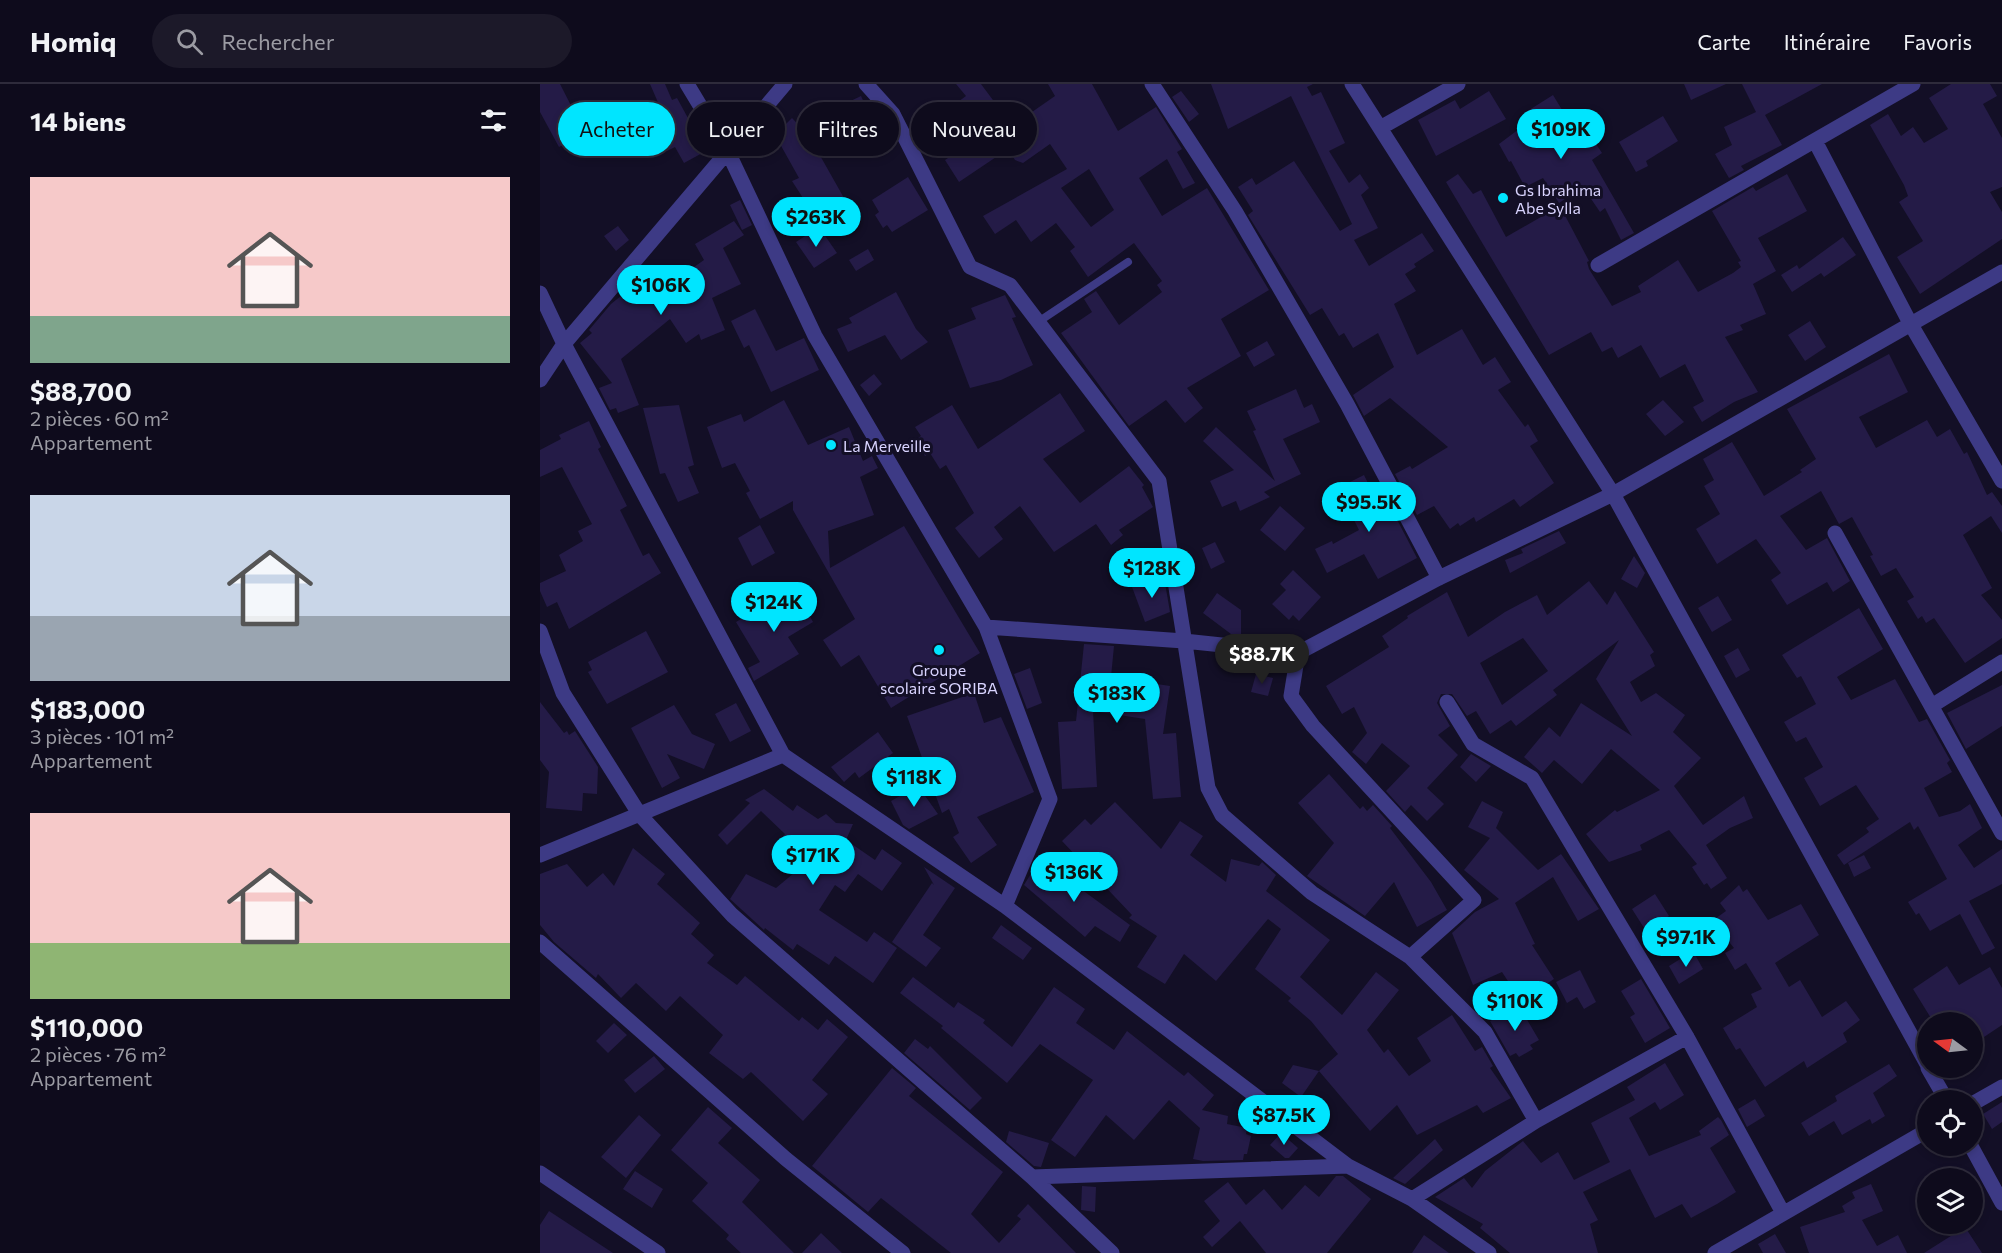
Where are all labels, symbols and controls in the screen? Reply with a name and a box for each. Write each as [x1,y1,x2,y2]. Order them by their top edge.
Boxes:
search box [152,14,572,68]
text: Homiq [30,24,116,58]
icon: search [173,25,206,58]
text: Rechercher [221,28,334,55]
text: Carte [1697,29,1751,54]
text: Itinéraire [1784,29,1870,54]
text: Favoris [1903,29,1972,54]
chip: Acheter [558,102,675,156]
chip: Louer [687,102,785,156]
chip: Filtres [797,102,899,156]
chip: Nouveau [911,102,1037,156]
icon: filters [477,104,510,137]
text: 14 biens [30,105,126,136]
pin: $109K [1519,109,1603,160]
text: $109K [1531,116,1591,140]
place label: Gs Ibrahima Abe Sylla [1515,180,1601,217]
marker: Gs Ibrahima Abe Sylla [1496,191,1510,205]
pin: $263K [774,197,858,248]
text: $263K [786,204,846,228]
icon: home [216,216,324,324]
pin: $106K [619,265,703,316]
text: $106K [631,272,691,296]
text: $88,700 [30,375,132,406]
text: 2 pièces · 60 m² [30,406,169,430]
text: Appartement [30,430,152,454]
place label: La Merveille [843,436,931,455]
marker: La Merveille [824,438,838,452]
pin: $95.5K [1320,482,1418,533]
text: $95.5K [1336,489,1402,513]
icon: home [216,534,324,642]
pin: $128K [1110,548,1194,599]
text: $128K [1123,555,1181,579]
pin: $124K [732,582,816,633]
text: $124K [745,589,803,613]
pin: $88.7K [1213,634,1311,685]
text: $88.7K [1229,641,1295,665]
marker: Groupe scolaire SORIBA [932,643,946,657]
place label: Groupe scolaire SORIBA [880,660,998,697]
pin: $183K [1075,673,1159,724]
text: $183K [1088,680,1146,704]
text: $183,000 [30,693,145,724]
text: 3 pièces · 101 m² [30,724,174,748]
text: Appartement [30,748,152,772]
pin: $118K [872,757,956,808]
text: $118K [886,764,942,788]
pin: $171K [771,835,855,886]
text: $171K [786,842,840,866]
icon: home [216,852,324,960]
pin: $136K [1032,852,1116,903]
text: $136K [1045,859,1103,883]
pin: $97.1K [1637,917,1735,968]
text: $97.1K [1656,924,1716,948]
pin: $110K [1473,981,1557,1032]
text: $110K [1487,988,1543,1012]
text: $110,000 [30,1011,143,1042]
north arrow [1917,1012,1983,1078]
map controls [1917,1012,1983,1234]
text: 2 pièces · 76 m² [30,1042,166,1066]
text: Appartement [30,1066,152,1090]
button: locate [1917,1090,1983,1156]
pin: $87.5K [1235,1095,1333,1146]
text: $87.5K [1252,1102,1316,1126]
button: layers [1917,1168,1983,1234]

